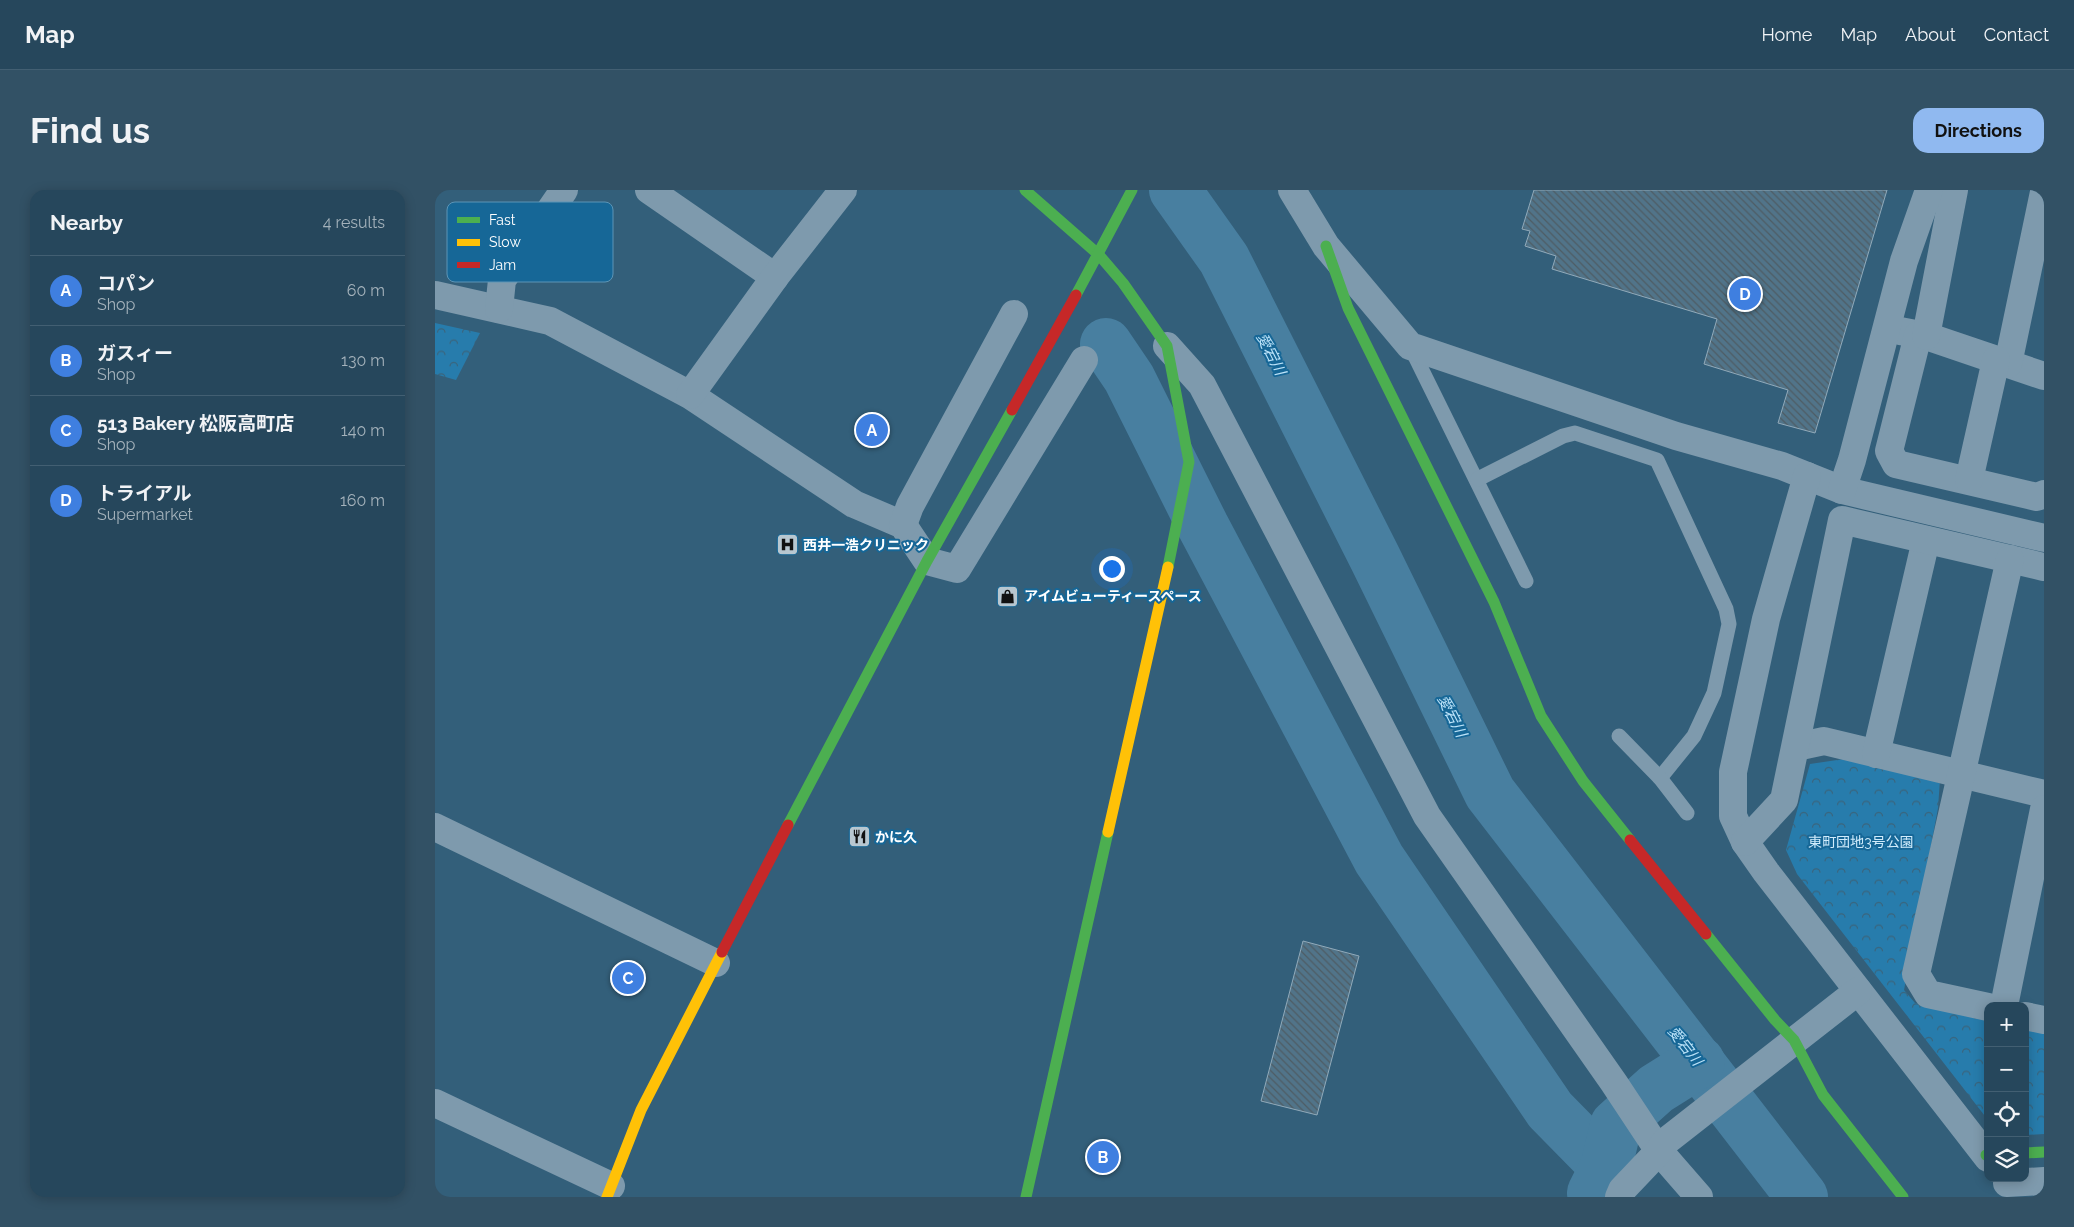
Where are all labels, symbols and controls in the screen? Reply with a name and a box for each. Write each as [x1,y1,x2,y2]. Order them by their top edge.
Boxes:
text: Map [25,20,75,49]
text: Home [1761,24,1812,45]
text: Map [1840,24,1877,45]
text: About [1905,24,1956,45]
text: Contact [1984,24,2049,45]
button: Directions [1913,108,2044,153]
text: Find us [30,110,150,151]
legend [447,202,613,282]
text: Nearby [50,210,123,235]
text: Fast [489,212,516,228]
text: 4 results [323,213,385,232]
text: Slow [489,234,521,250]
text: Jam [489,257,516,273]
text: コパン [97,272,155,294]
pin: D [1729,275,1761,313]
text: A [61,281,71,300]
text: 60 m [347,281,385,300]
text: Shop [97,295,135,314]
water label: 愛宕川 [1253,330,1290,380]
text: ガスィー [97,342,173,364]
text: B [61,351,71,370]
text: 130 m [341,351,385,370]
text: Shop [97,365,135,384]
pin: A [856,411,888,449]
text: 513 Bakery 松阪高町店 [97,412,294,434]
text: C [61,421,71,440]
text: 140 m [341,421,385,440]
text: Shop [97,435,135,454]
text: トライアル [97,482,192,504]
text: D [60,491,72,510]
text: 160 m [340,491,385,510]
text: Supermarket [97,505,193,524]
hospital icon: 西井一浩クリニック [775,533,799,557]
place label: 西井一浩クリニック [803,537,929,553]
your location [1099,556,1125,582]
shop icon: アイムビューティースペース [996,584,1020,608]
place label: アイムビューティースペース [1024,588,1202,604]
water label: 愛宕川 [1434,692,1471,742]
restaurant icon: かに久 [847,825,871,849]
place label: かに久 [875,829,917,845]
park label: 東町団地3号公園 [1808,834,1914,850]
pin: C [612,959,644,997]
map controls [1984,1002,2029,1182]
button: + [1984,1002,2029,1047]
water label: 愛宕川 [1664,1023,1707,1071]
button: − [1984,1047,2029,1092]
button: locate [1984,1092,2029,1137]
button: layers [1984,1137,2029,1182]
pin: B [1087,1138,1119,1176]

